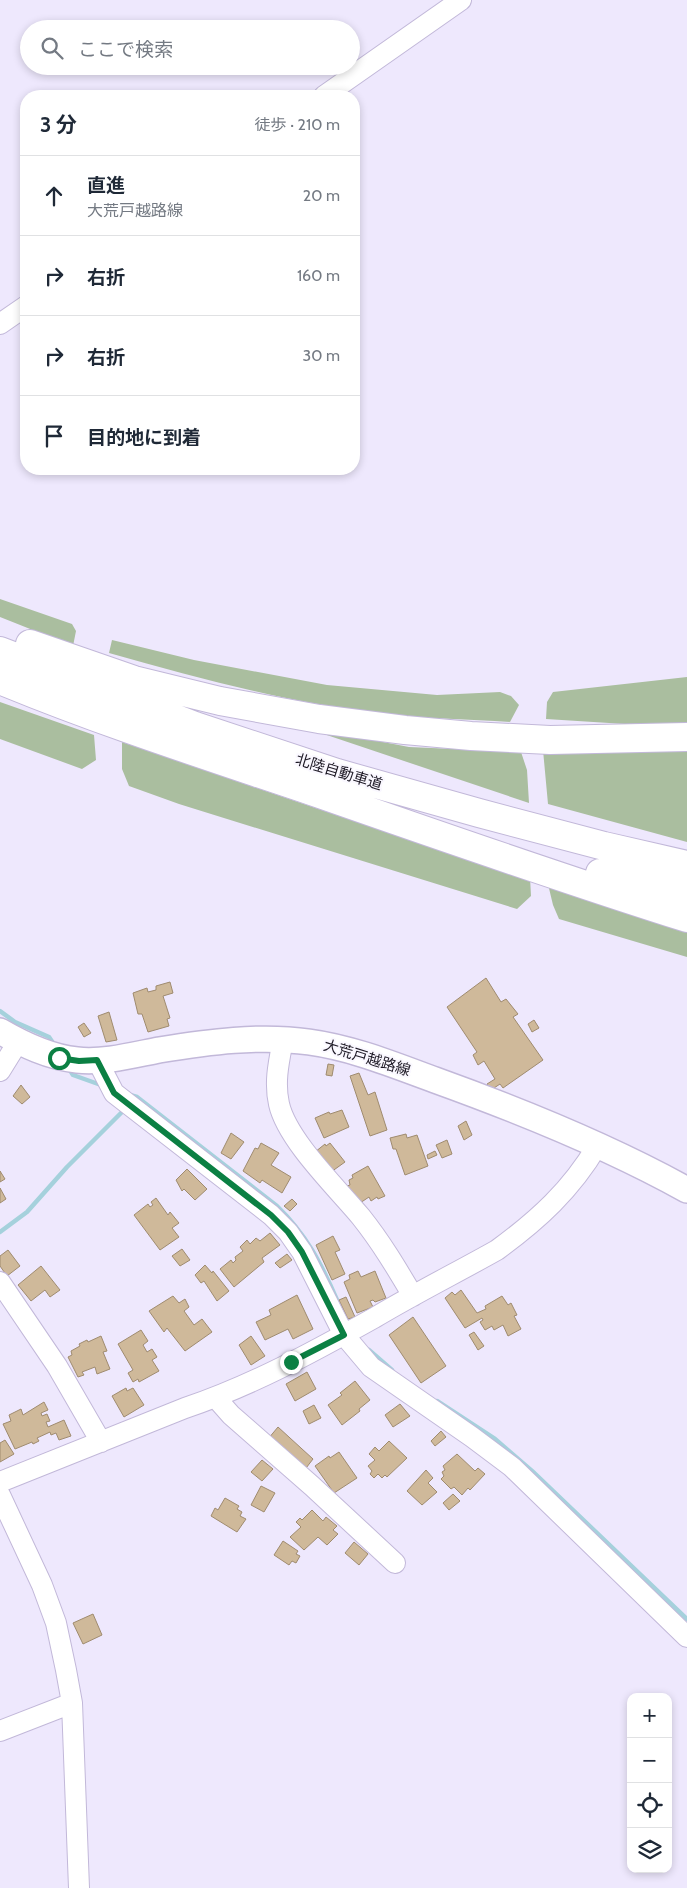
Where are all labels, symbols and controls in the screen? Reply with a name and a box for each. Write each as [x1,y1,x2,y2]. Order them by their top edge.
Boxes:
search box [20,20,360,75]
icon: search [38,34,66,62]
text: ここで検索 [78,38,173,61]
text: 3 分 [40,112,77,137]
text: 徒歩 · 210 m [255,115,340,134]
text: 直進 [87,174,125,197]
icon: ahead [40,182,68,210]
text: 20 m [303,186,340,205]
text: 大荒戸越路線 [87,201,183,220]
icon: right [40,262,68,290]
text: 右折 [87,266,125,289]
text: 160 m [297,266,340,285]
icon: right [40,342,68,370]
text: 右折 [87,346,125,369]
text: 30 m [303,346,340,365]
icon: arrive [40,422,68,450]
text: 目的地に到着 [87,426,201,449]
street label: 北陸自動車道 [293,750,385,794]
street label: 大荒戸越路線 [321,1036,413,1080]
route start [48,1047,71,1070]
route end [280,1351,303,1374]
map controls [627,1693,672,1873]
button: + [627,1693,672,1738]
button: − [627,1738,672,1783]
button: locate [627,1783,672,1828]
button: layers [627,1828,672,1873]

